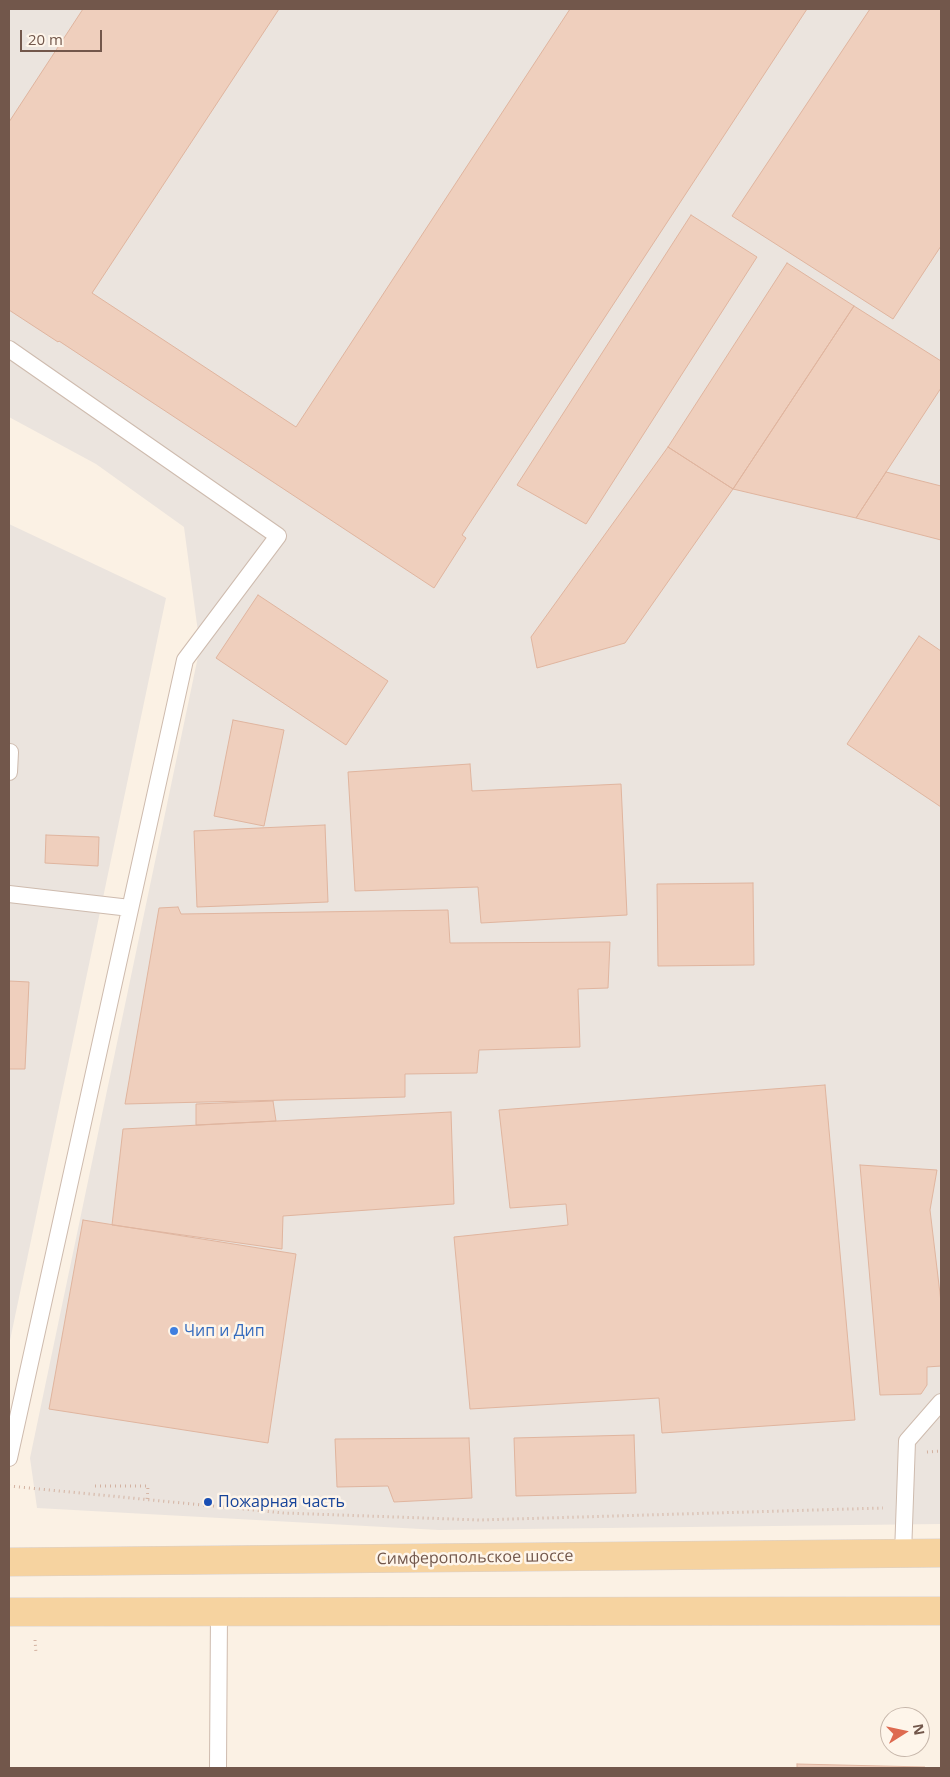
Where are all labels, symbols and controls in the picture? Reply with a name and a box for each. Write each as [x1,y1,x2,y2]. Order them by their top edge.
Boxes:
scale bar [22,20,105,52]
text: 20 m [28,29,63,49]
place label: Чип и Дип [184,1321,265,1341]
marker: Чип и Дип [168,1325,180,1337]
place label: Пожарная часть [218,1492,345,1512]
marker: Пожарная часть [202,1496,214,1508]
street label: Симферопольское шоссе [376,1547,574,1569]
north arrow [880,1707,930,1757]
text: N [909,1722,930,1737]

